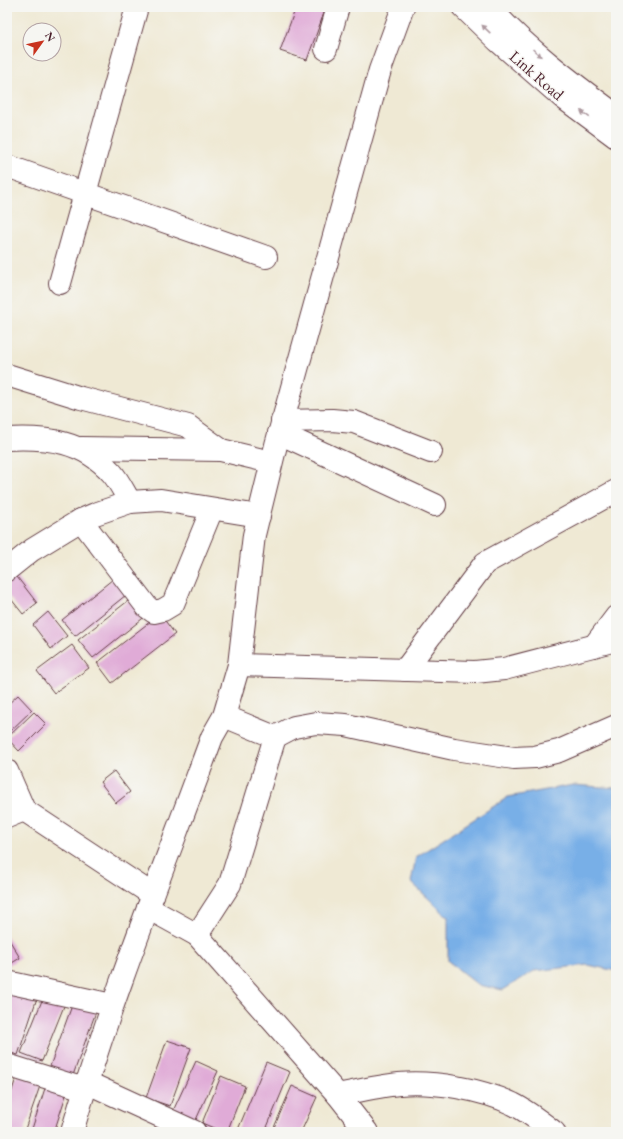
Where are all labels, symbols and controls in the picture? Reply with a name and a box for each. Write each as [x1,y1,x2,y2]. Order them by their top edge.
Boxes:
north arrow [22,22,62,62]
one-way arrow [481,24,491,34]
text: N [42,29,59,44]
street label: Link Road [505,46,569,106]
one-way arrow [532,49,543,58]
one-way arrow [579,109,590,118]

